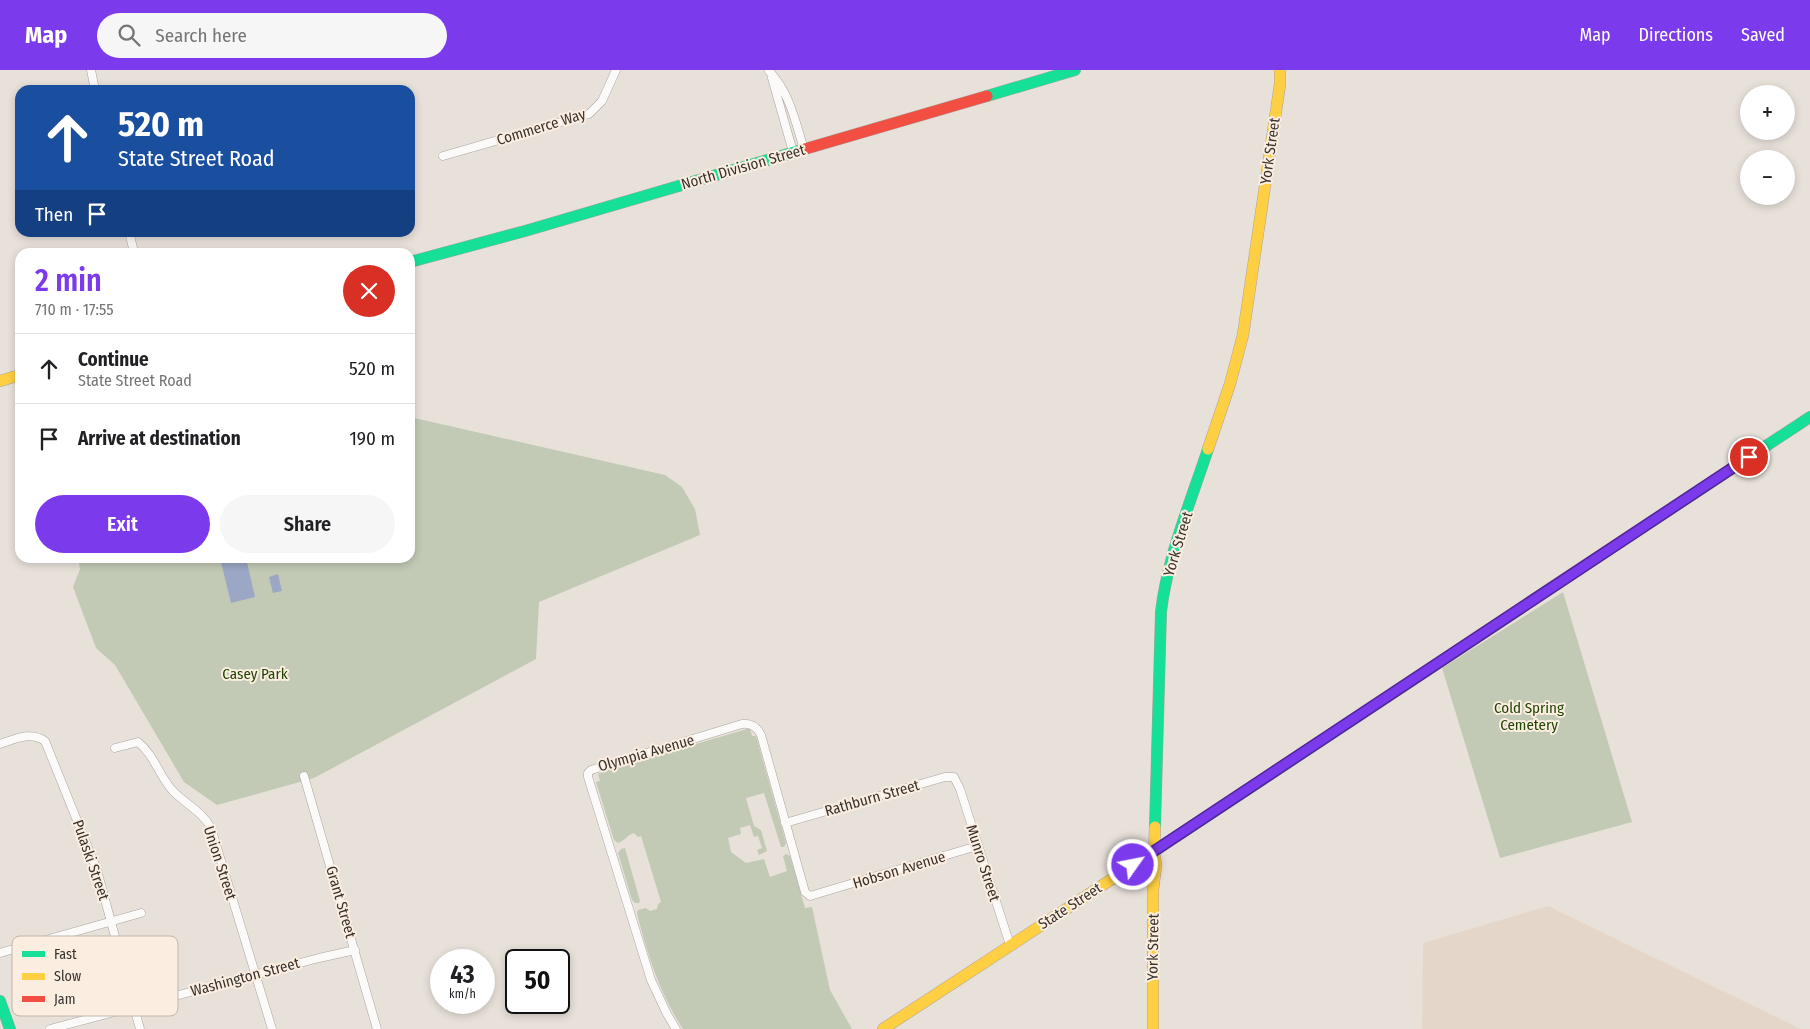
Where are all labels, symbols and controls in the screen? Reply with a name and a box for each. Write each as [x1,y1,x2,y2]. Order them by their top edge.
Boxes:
search box [97,13,447,58]
text: Map [25,21,67,49]
icon: search [115,21,143,49]
text: Search here [155,24,247,47]
text: Map [1579,24,1611,46]
text: Directions [1639,24,1713,46]
text: Saved [1741,24,1785,46]
map controls [1740,85,1795,205]
button: + [1740,85,1795,140]
text: 520 m [118,103,204,145]
icon: ahead [35,105,100,170]
street label: Commerce Way [494,105,588,149]
street label: York Street [1256,116,1284,185]
street label: North Division Street [679,141,807,193]
text: State Street Road [118,145,275,172]
button: − [1740,150,1795,205]
icon: arrive [83,200,111,228]
text: Then [35,203,73,226]
text: 2 min [35,263,102,299]
button: close [343,265,395,317]
text: 710 m · 17:55 [35,300,114,319]
text: Continue [78,348,149,371]
icon: ahead [35,355,63,383]
text: 520 m [349,357,395,380]
text: State Street Road [78,371,192,390]
icon: arrive [35,425,63,453]
text: Arrive at destination [78,427,241,450]
text: 190 m [349,427,395,450]
pin [1728,436,1770,478]
icon: arrive [1735,443,1763,471]
button: Exit [35,495,210,553]
button: Share [220,495,395,553]
street label: York Street [1160,509,1196,579]
park label: Casey Park [222,665,288,683]
park label: Cold Spring Cemetery [1494,699,1564,734]
street label: Olympia Avenue [596,731,696,775]
street label: Rathburn Street [823,776,921,820]
street label: Pulaski Street [69,817,113,903]
street label: Munro Street [962,822,1004,904]
street label: Union Street [200,824,240,902]
position arrow [1106,838,1158,890]
street label: Hobson Avenue [851,847,947,893]
street label: Grant Street [322,864,360,940]
street label: State Street [1035,879,1105,933]
street label: York Street [1143,913,1163,981]
legend [12,936,178,1016]
text: Fast [54,946,77,963]
speed limit sign: 50 [505,949,570,1014]
street label: Washington Street [189,954,301,1000]
text: 43 [450,960,475,990]
text: Slow [54,968,81,985]
text: km/h [449,987,476,1001]
text: Jam [54,991,75,1008]

